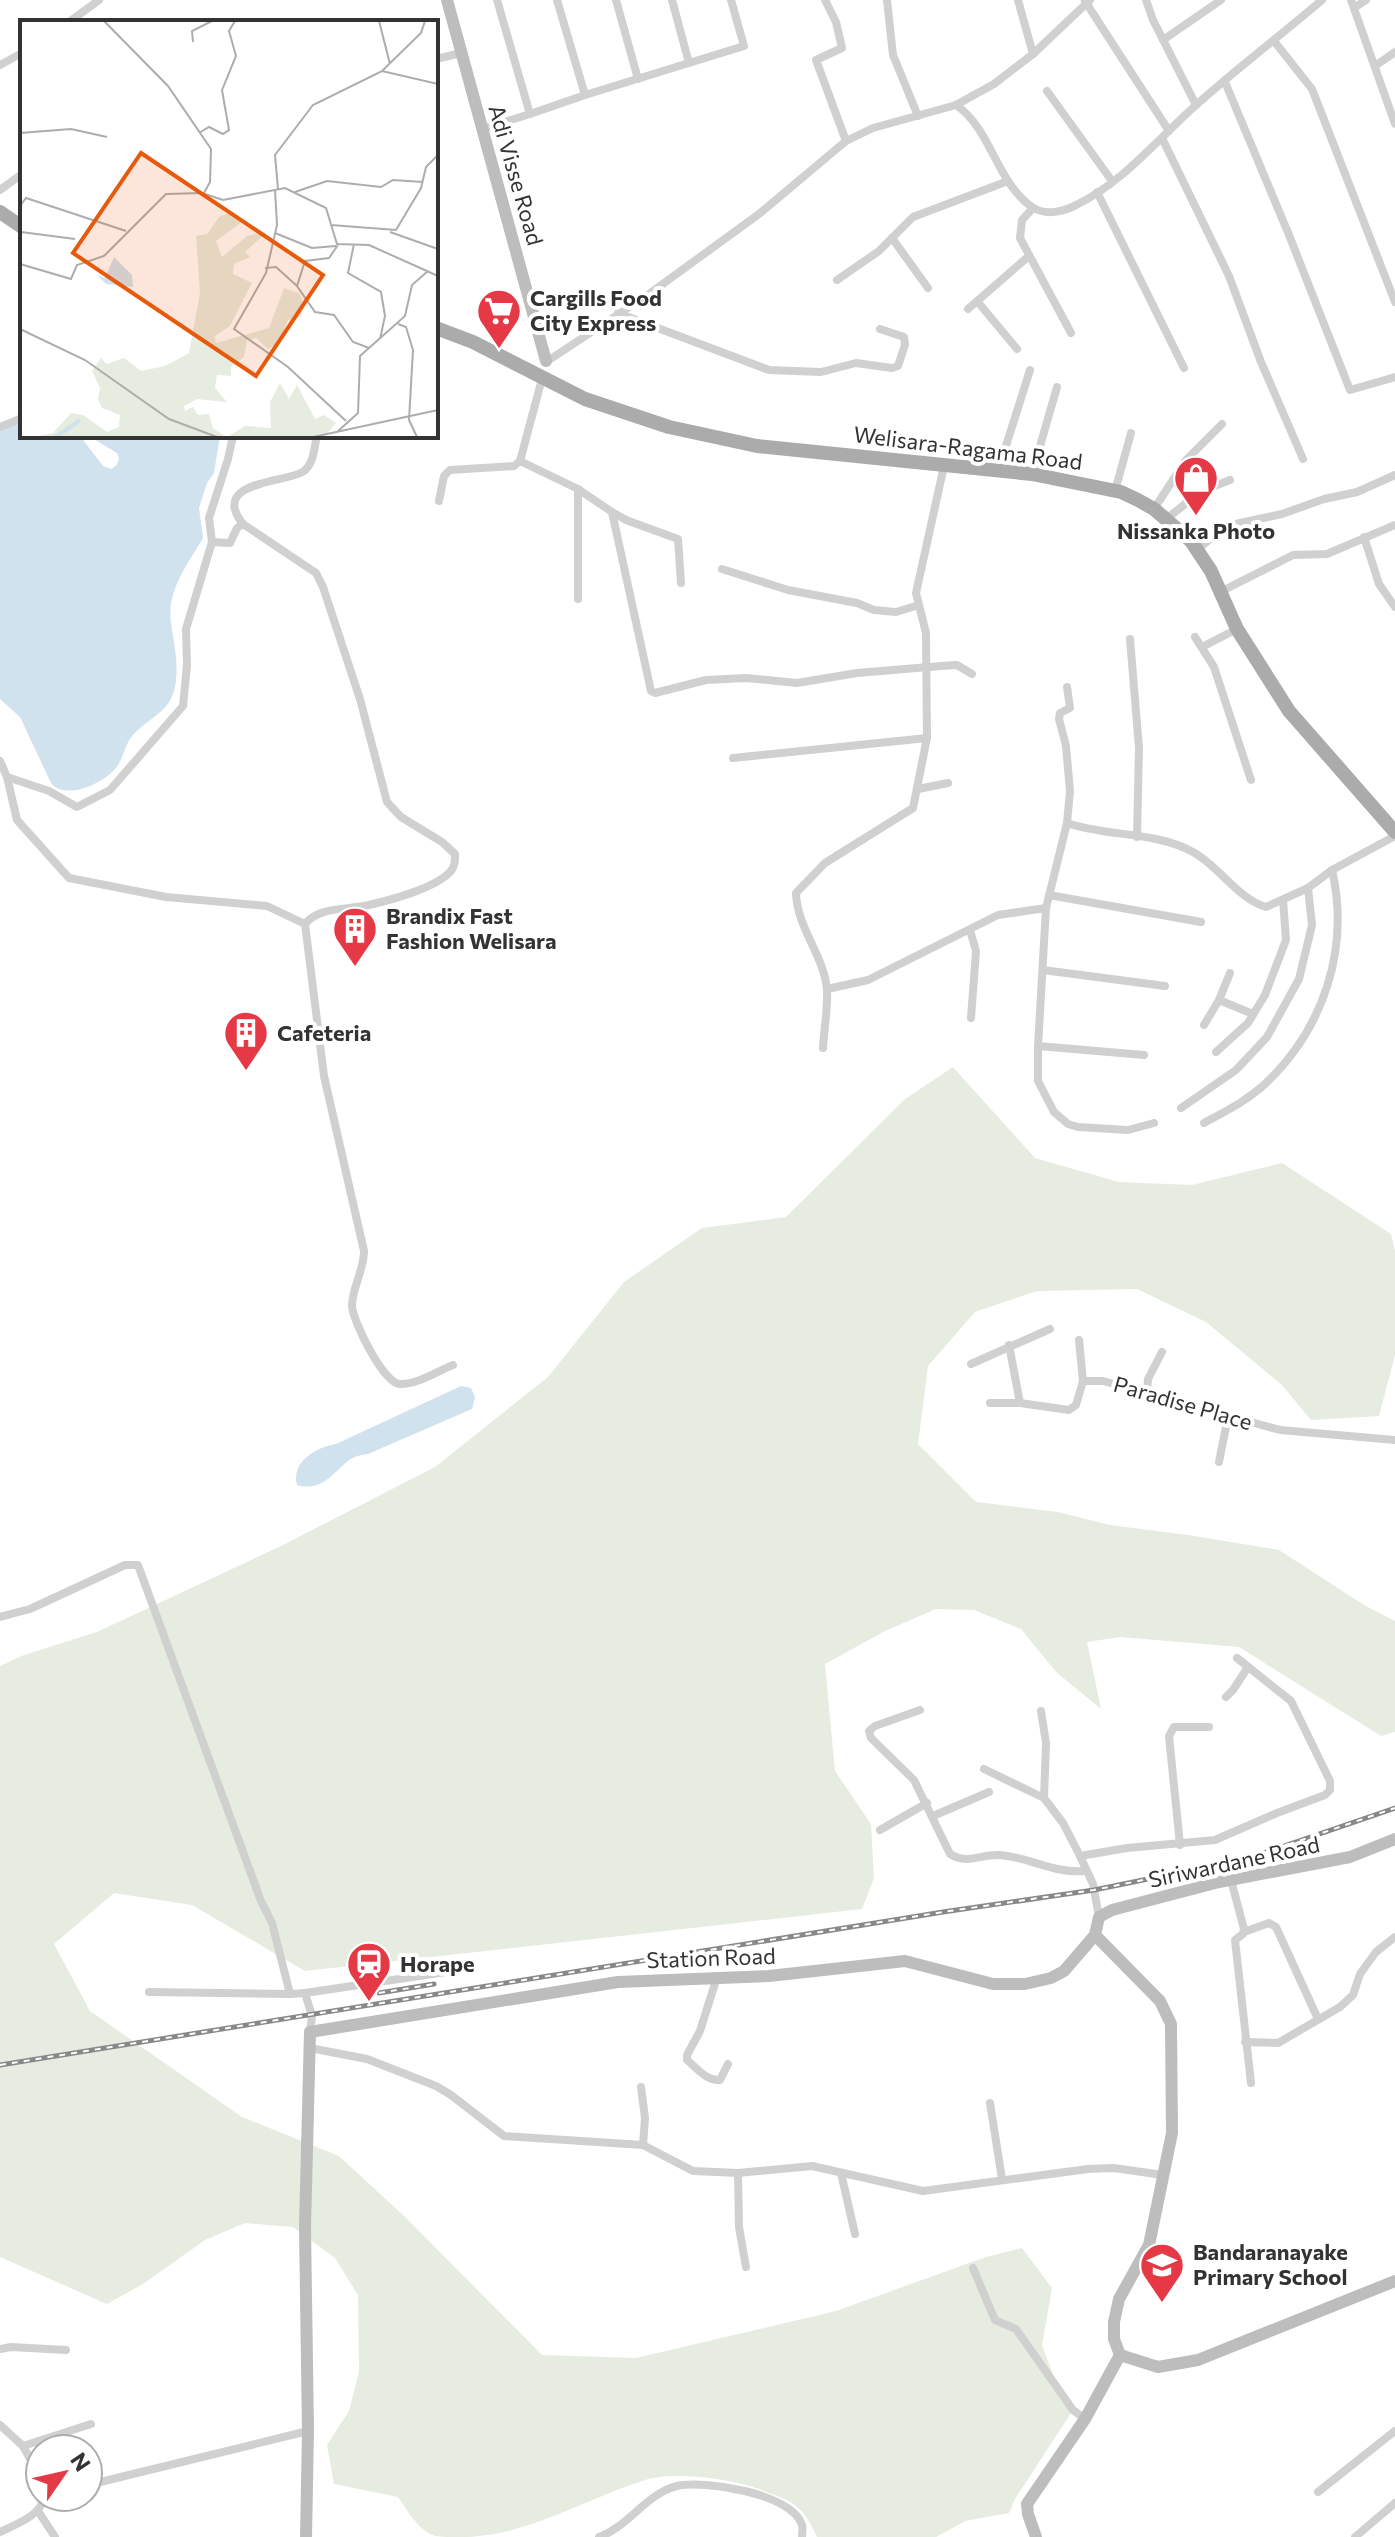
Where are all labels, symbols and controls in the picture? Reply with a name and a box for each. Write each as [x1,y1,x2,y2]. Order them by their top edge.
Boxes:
inset map [20,20,438,438]
street label: Adi Visse Road [483,101,549,248]
place label: Cargills Food City Express [530,284,662,336]
supermarket icon: Cargills Food City Express [475,287,523,350]
street label: Welisara-Ragama Road [852,420,1084,475]
shop icon: Nissanka Photo [1172,454,1220,517]
place label: Nissanka Photo [1117,517,1275,544]
place label: Brandix Fast Fashion Welisara [386,902,557,954]
building icon: Brandix Fast Fashion Welisara [331,905,379,968]
building icon: Cafeteria [222,1009,270,1072]
place label: Cafeteria [277,1019,371,1046]
street label: Paradise Place [1111,1370,1256,1435]
street label: Siriwardane Road [1146,1830,1322,1893]
station icon: Horape [345,1940,393,2003]
street label: Station Road [646,1942,776,1973]
place label: Horape [400,1950,475,1977]
place label: Bandaranayake Primary School [1193,2238,1348,2290]
school or university icon: Bandaranayake Primary School [1138,2241,1186,2304]
north arrow [24,2433,104,2513]
text: N [65,2447,97,2476]

